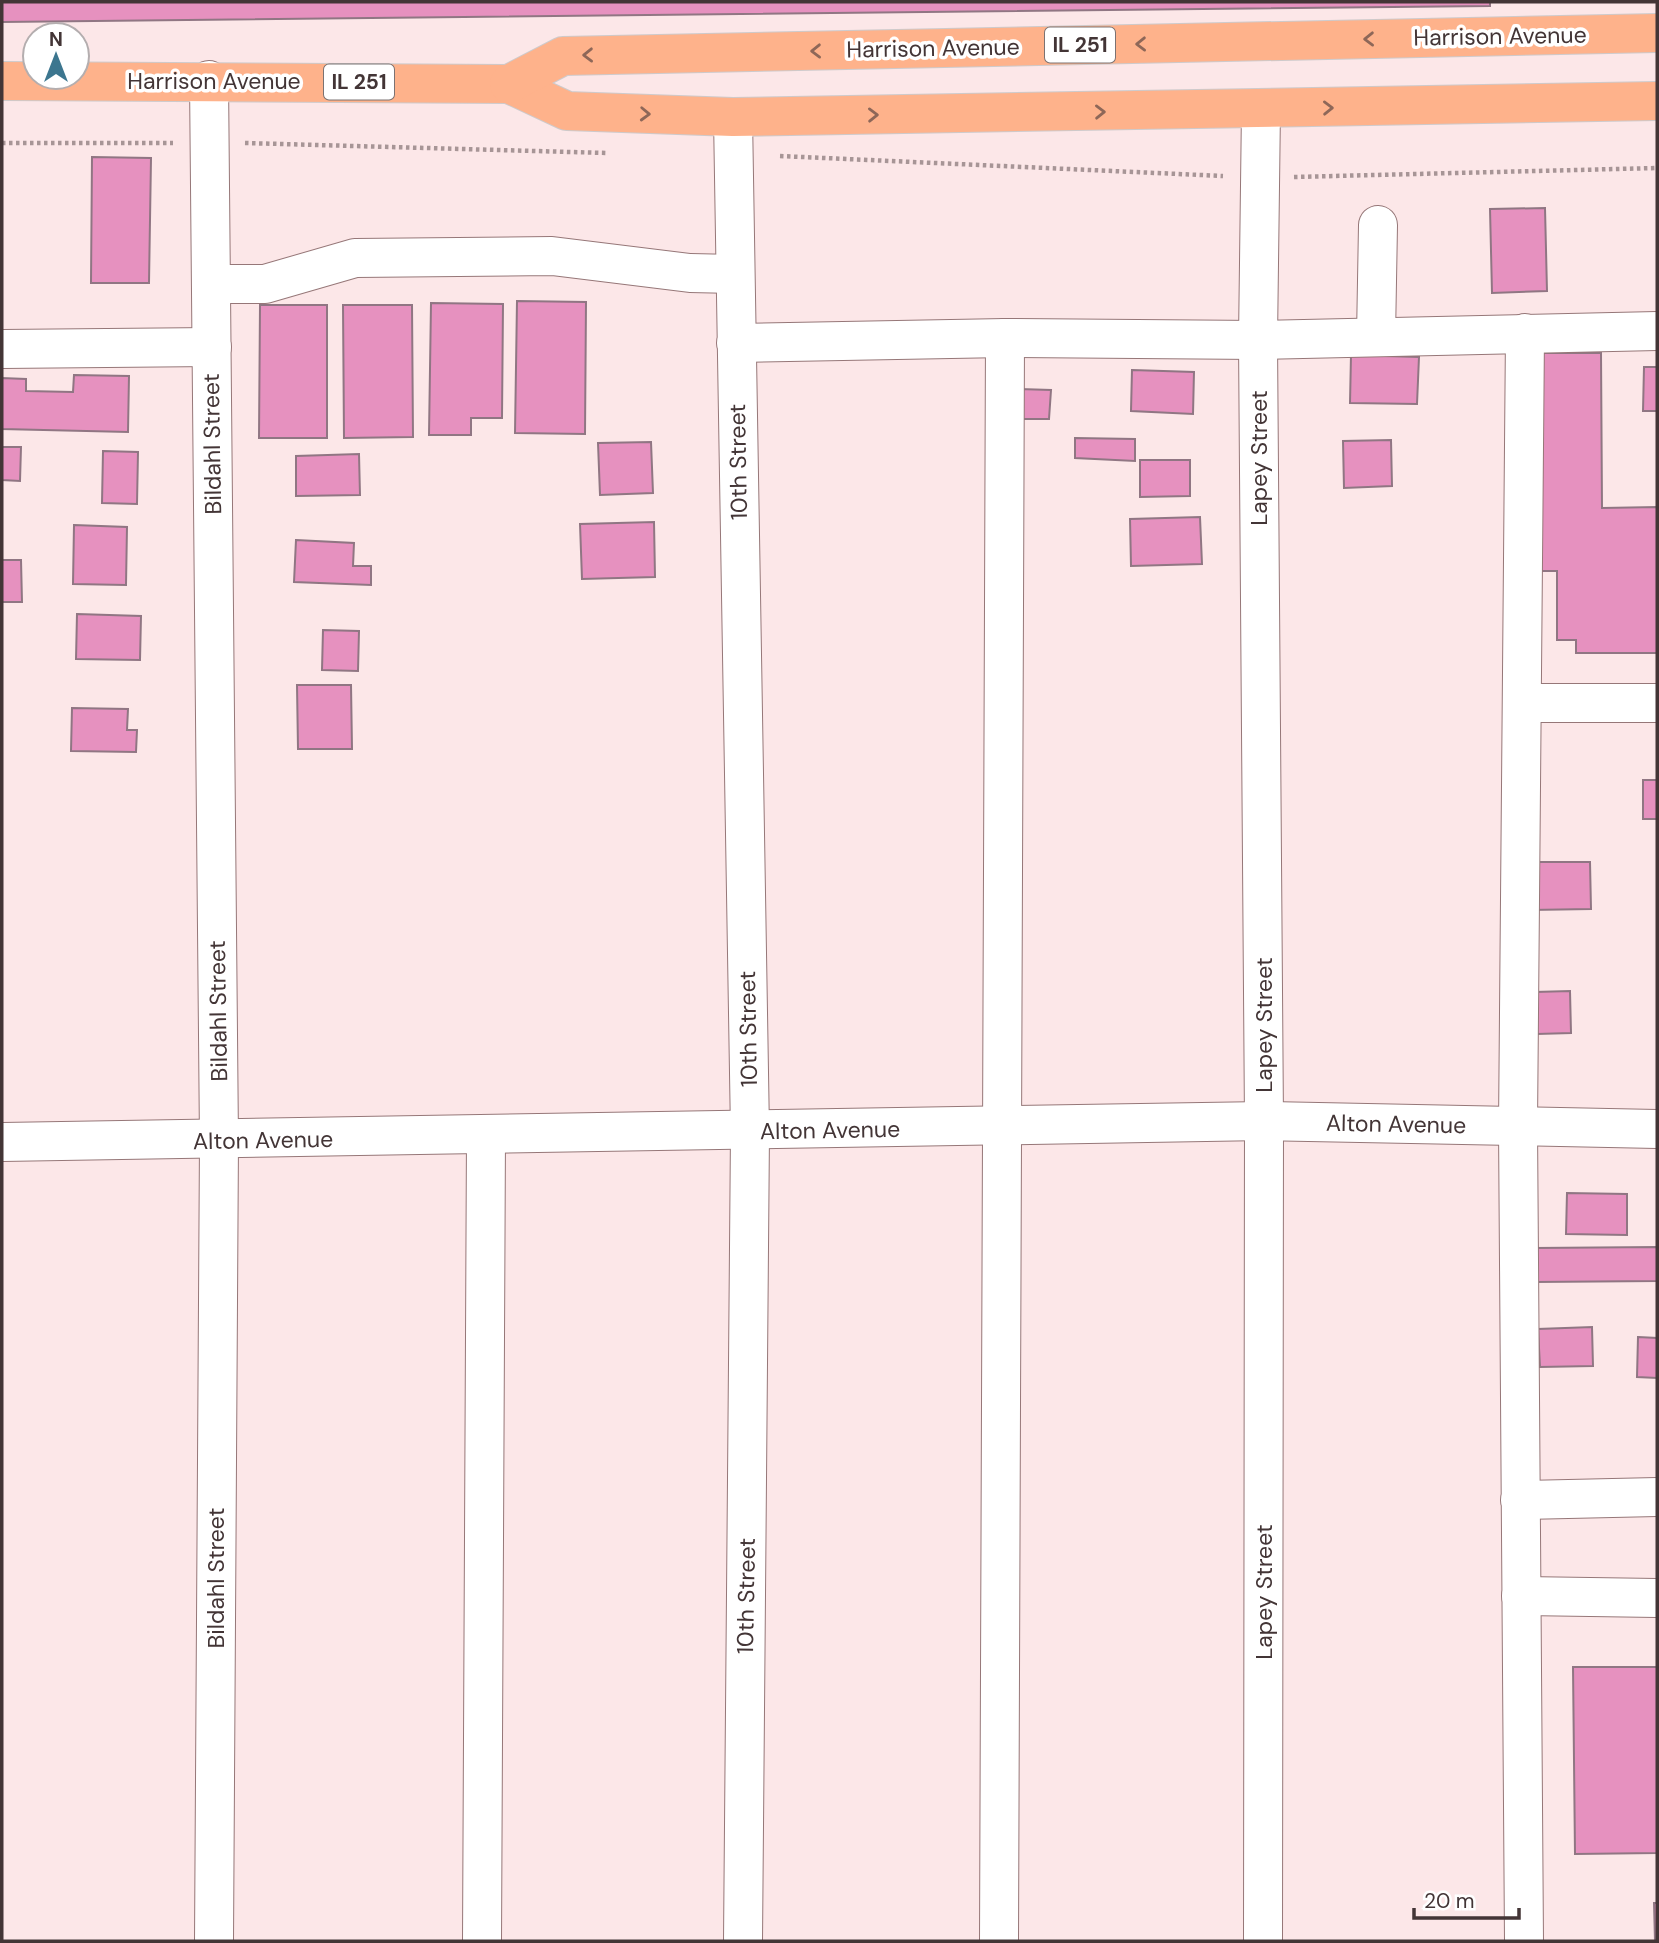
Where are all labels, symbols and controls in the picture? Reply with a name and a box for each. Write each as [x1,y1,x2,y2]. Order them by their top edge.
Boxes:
street label: Harrison Avenue [1413,19,1587,53]
north arrow [21,21,91,91]
text: N [49,27,63,52]
road number: IL 251 [1045,28,1115,62]
street label: Harrison Avenue [846,31,1020,65]
one-way arrow [1363,31,1373,47]
one-way arrow [1135,36,1146,52]
one-way arrow [810,43,821,58]
one-way arrow [582,48,593,63]
road number: IL 251 [324,64,394,100]
street label: Harrison Avenue [127,66,301,96]
one-way arrow [1323,100,1333,116]
one-way arrow [1095,104,1106,119]
one-way arrow [640,106,651,121]
one-way arrow [868,107,878,123]
street label: Bildahl Street [196,373,228,515]
street label: Lapey Street [1244,390,1274,526]
street label: 10th Street [722,404,754,520]
street label: Bildahl Street [202,940,234,1082]
street label: Lapey Street [1249,957,1279,1093]
street label: 10th Street [732,971,764,1087]
street label: Alton Avenue [1326,1108,1466,1140]
street label: Alton Avenue [760,1114,900,1146]
street label: Alton Avenue [193,1124,333,1156]
street label: Bildahl Street [201,1507,231,1649]
street label: Lapey Street [1249,1524,1279,1660]
street label: 10th Street [730,1538,762,1654]
scale bar [1414,1876,1519,1920]
text: 20 m [1424,1887,1475,1915]

